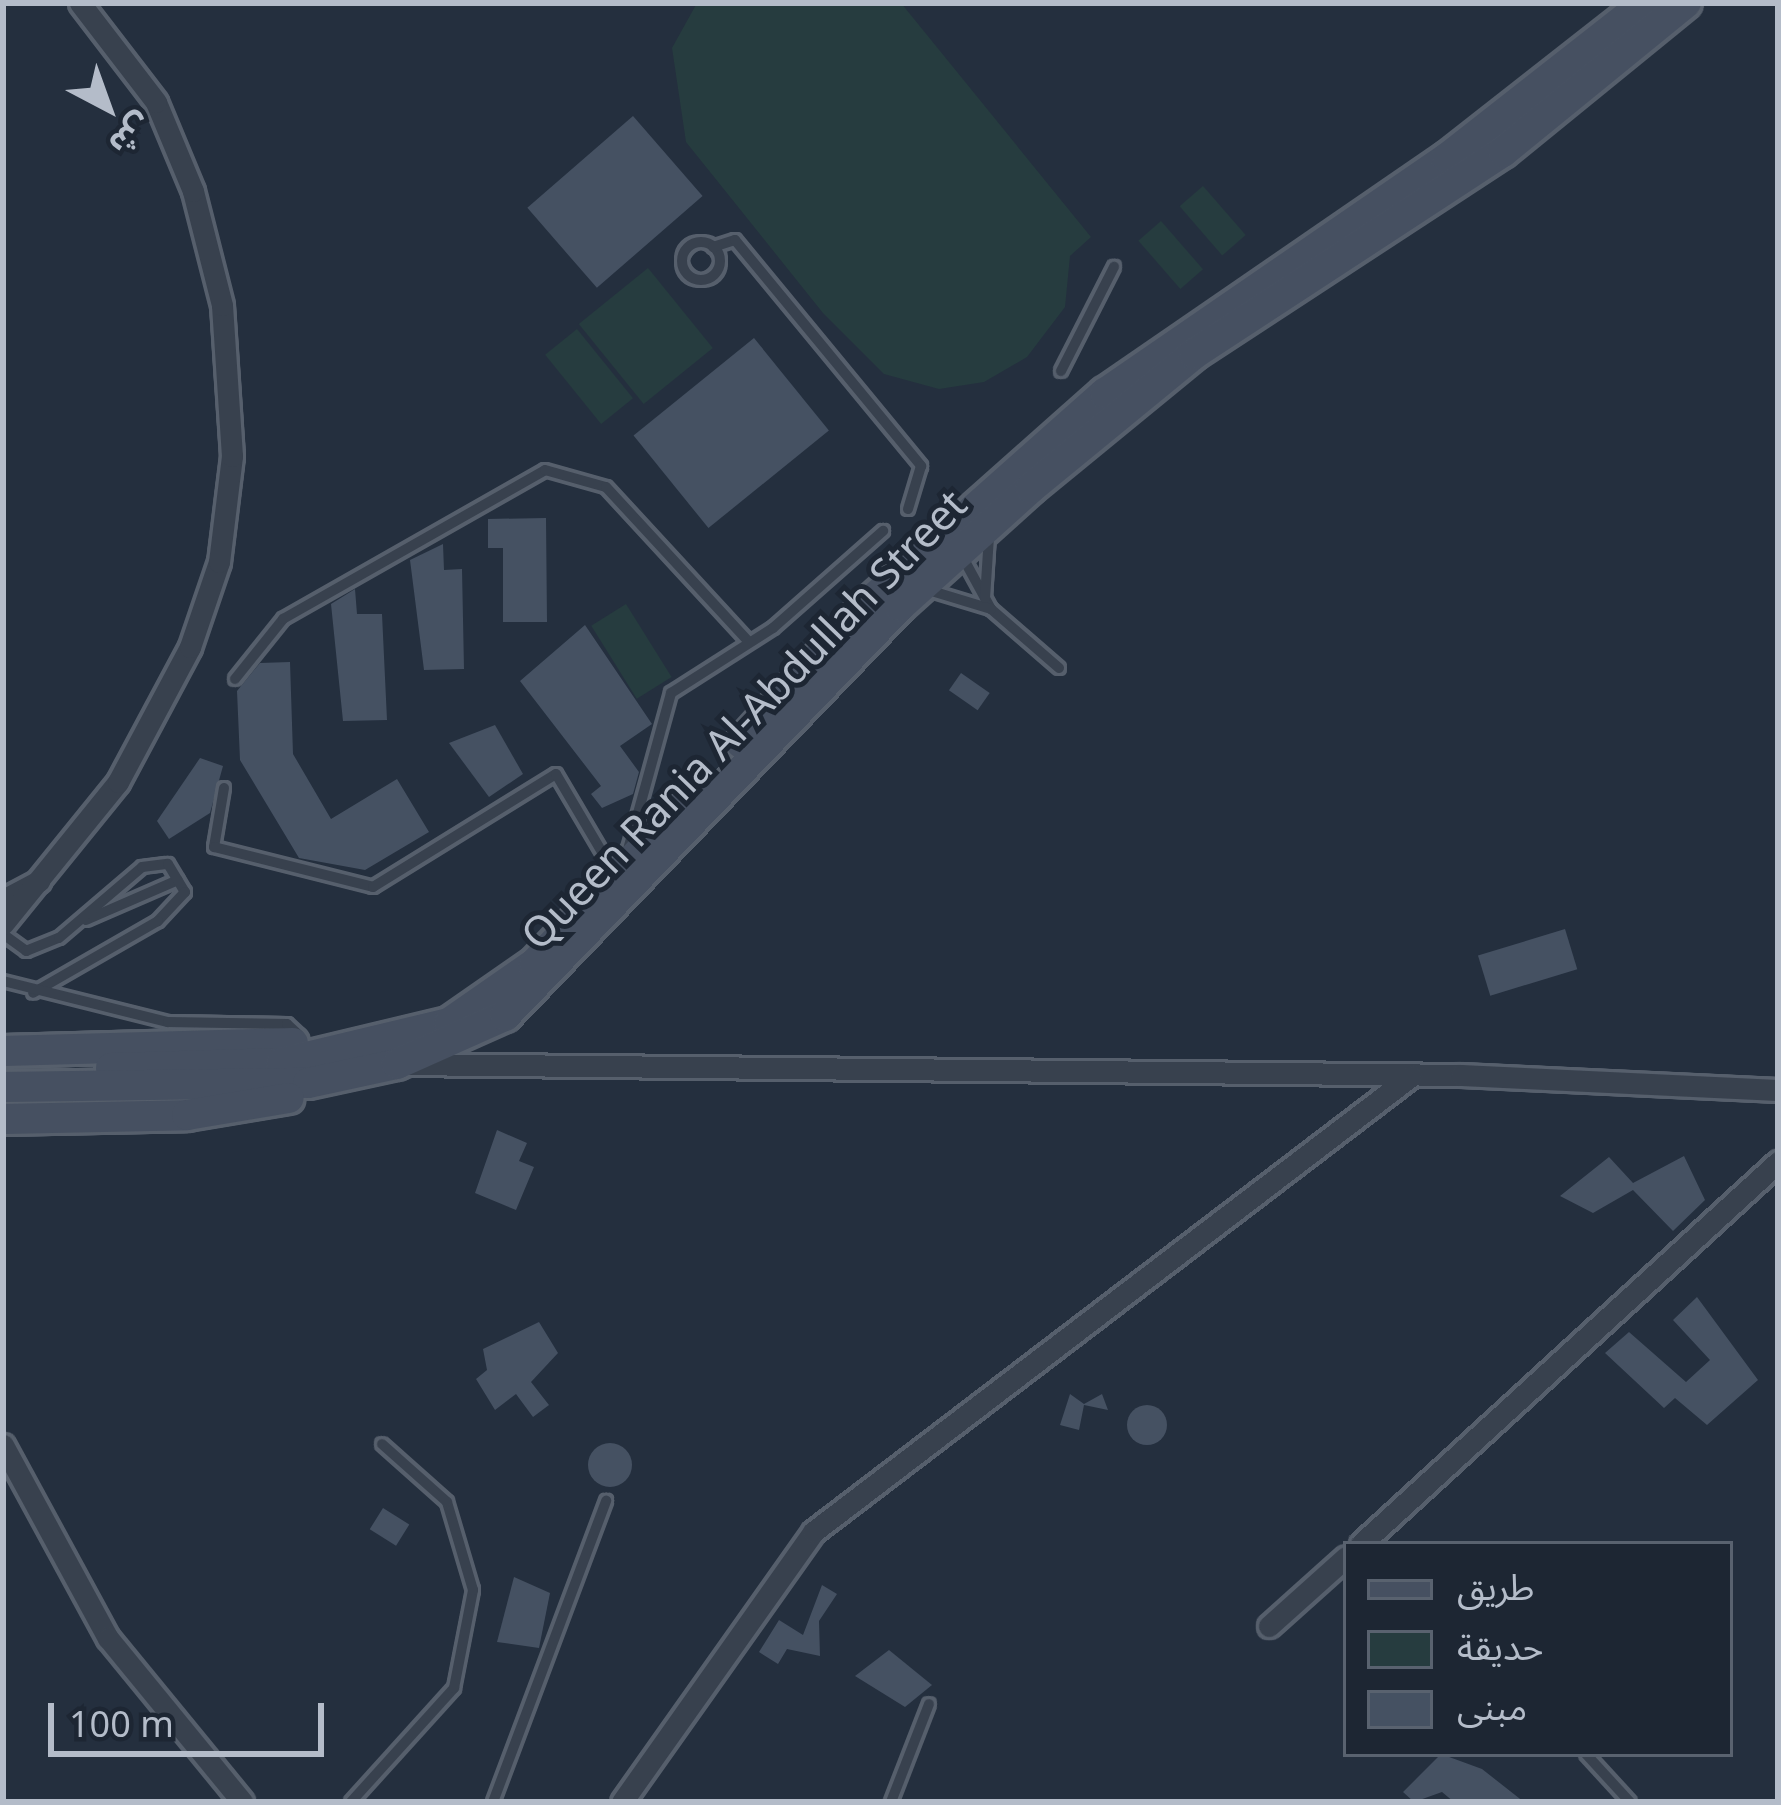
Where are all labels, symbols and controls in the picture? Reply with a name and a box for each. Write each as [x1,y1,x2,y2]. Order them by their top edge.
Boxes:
north arrow [48,48,168,168]
text: ش [100,104,164,167]
street label: Queen Rania Al-Abdullah Street [510,479,976,959]
legend [1343,1541,1733,1757]
text: طريق [1457,1562,1534,1611]
text: حديقة [1457,1622,1543,1671]
scale bar [54,1679,330,1753]
text: مبنى [1457,1682,1527,1731]
text: 100 m [69,1699,174,1748]

